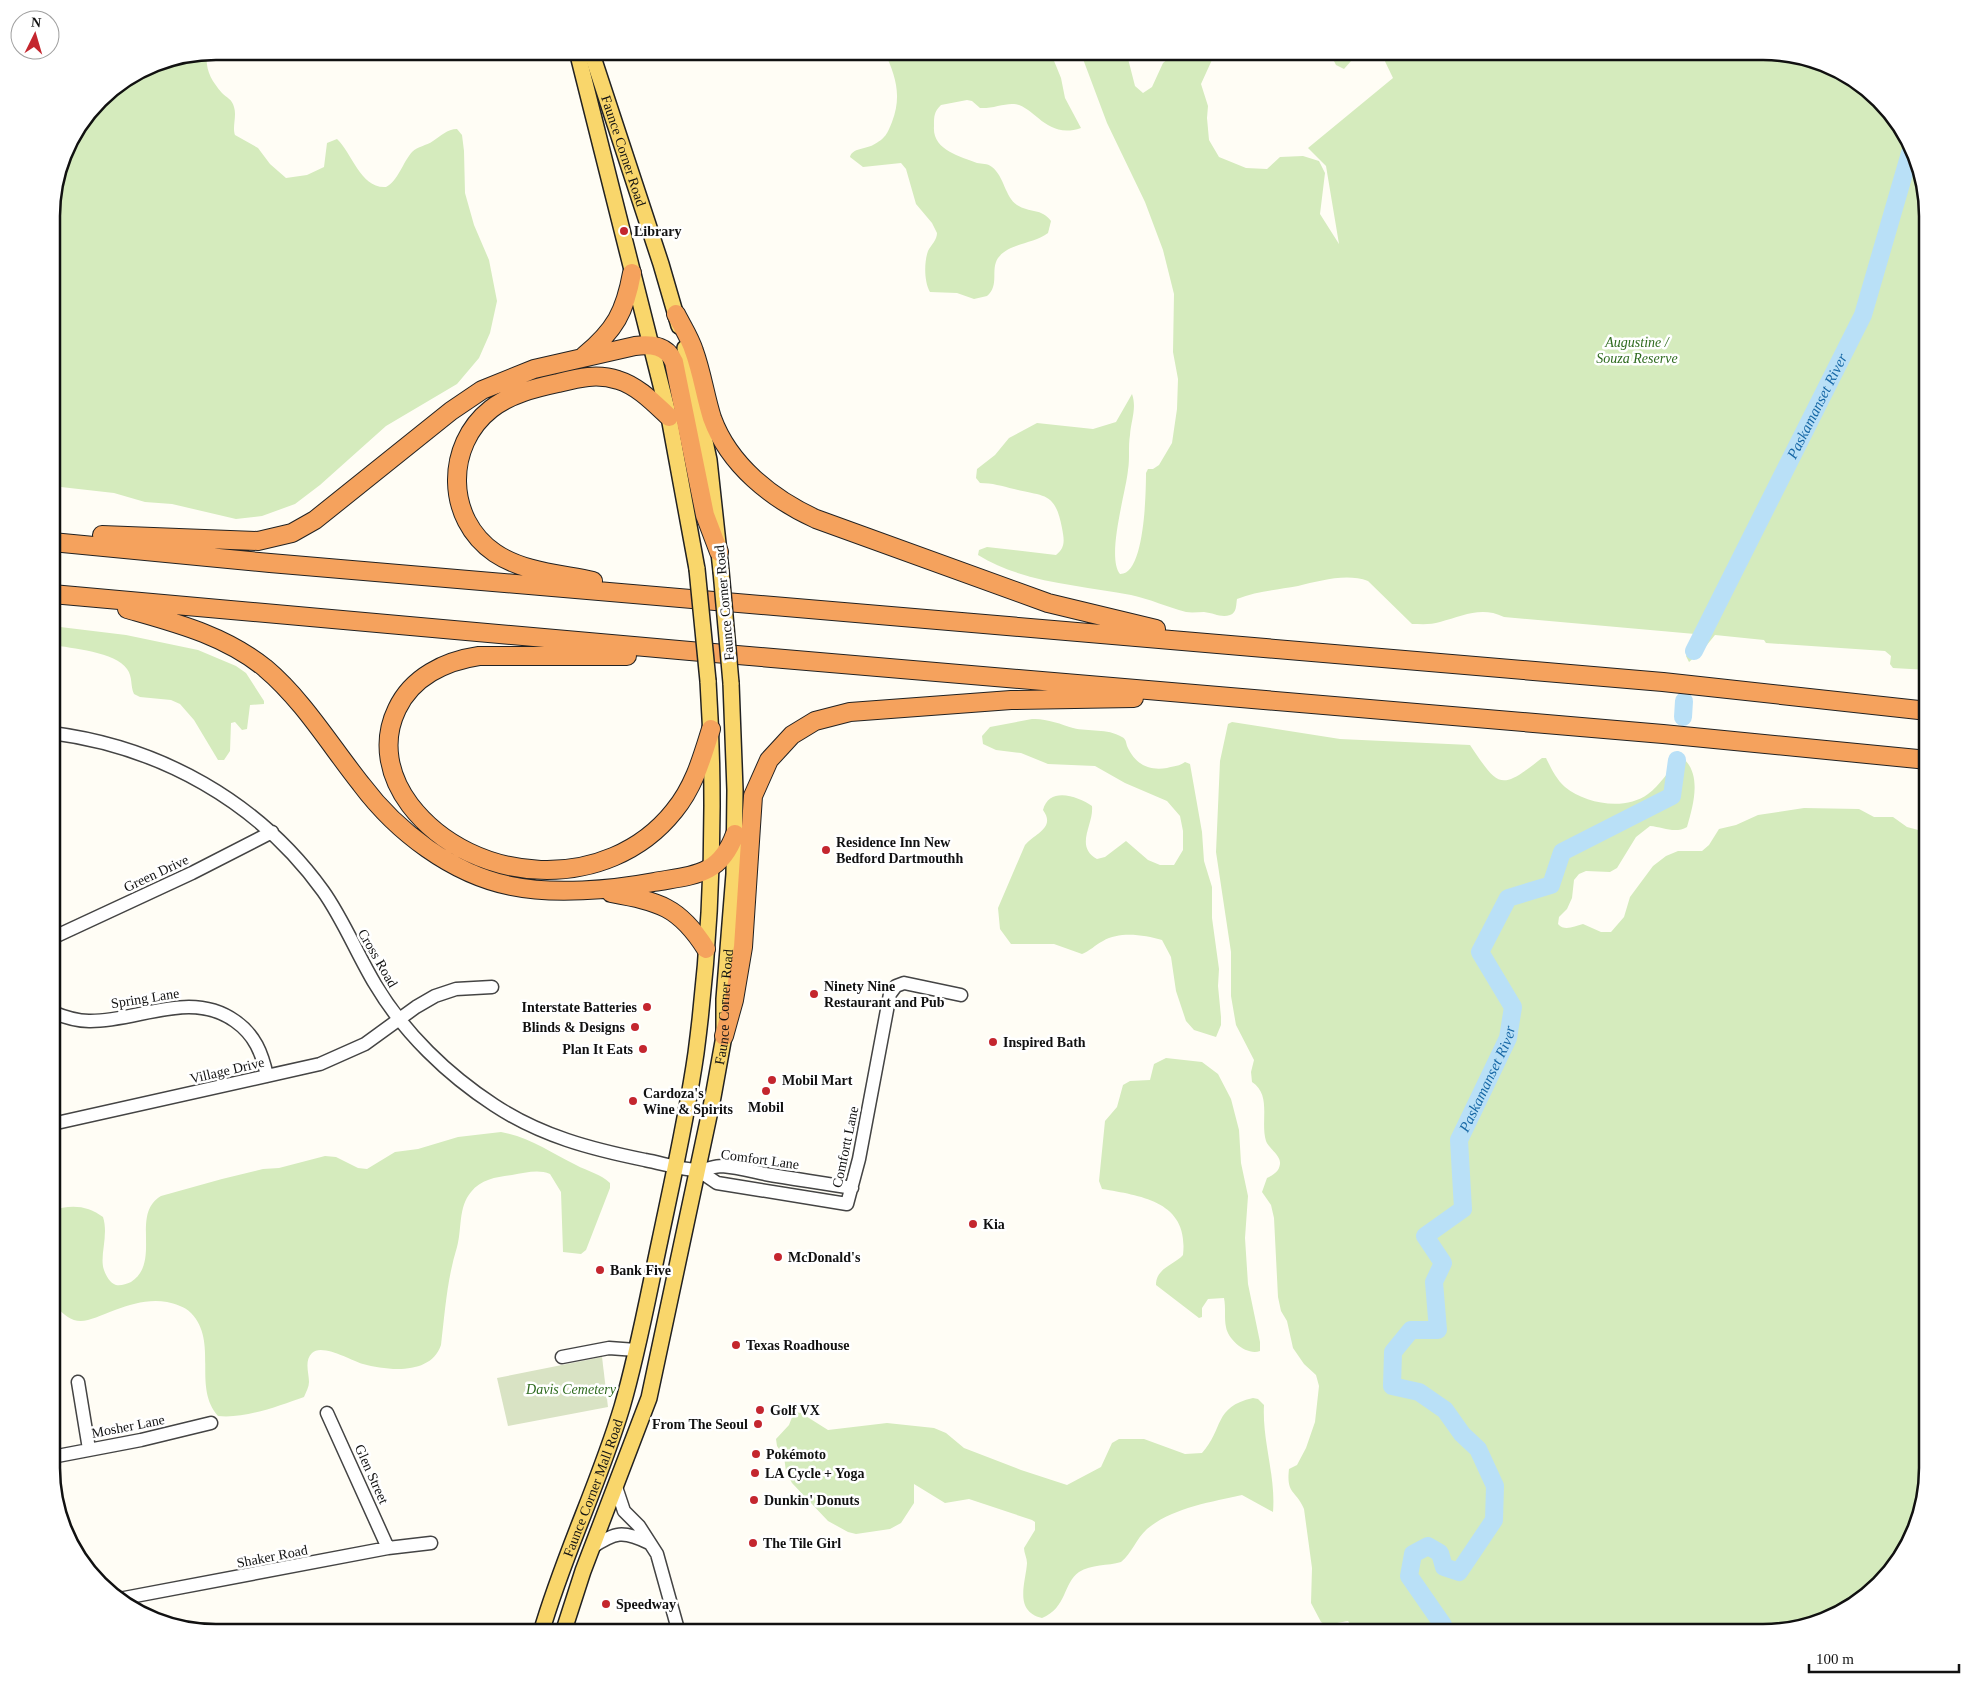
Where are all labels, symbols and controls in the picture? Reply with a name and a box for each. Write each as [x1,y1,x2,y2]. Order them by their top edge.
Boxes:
north arrow [10,10,60,60]
text: N [30,15,42,30]
street label: Faunce Corner Road [598,94,649,208]
place label: Library [634,224,681,239]
marker: Library [618,225,630,237]
park label: Augustine / Souza Reserve [1596,335,1678,366]
water label: Paskamanset River [1784,351,1850,462]
street label: Faunce Corner Road [712,545,737,661]
place label: Residence Inn New Bedford Dartmouthh [836,835,963,866]
marker: Residence Inn New Bedford Dartmouthh [820,844,832,856]
street label: Green Drive [122,852,191,895]
street label: Cross Road [355,926,400,990]
street label: Faunce Corner Road [712,949,736,1066]
place label: Ninety Nine Restaurant and Pub [824,979,945,1010]
street label: Spring Lane [110,986,180,1011]
marker: Ninety Nine Restaurant and Pub [808,988,820,1000]
place label: Interstate Batteries [522,1000,638,1015]
marker: Interstate Batteries [641,1001,653,1013]
place label: Blinds & Designs [522,1020,626,1035]
marker: Blinds & Designs [629,1021,641,1033]
water label: Paskamanset River [1456,1024,1518,1135]
place label: Inspired Bath [1003,1035,1086,1050]
marker: Inspired Bath [987,1036,999,1048]
place label: Plan It Eats [562,1042,634,1057]
marker: Plan It Eats [637,1043,649,1055]
street label: Village Drive [189,1055,266,1086]
place label: Mobil Mart [782,1073,853,1088]
marker: Mobil Mart [766,1074,778,1086]
marker: Mobil [760,1085,772,1097]
place label: Cardoza's Wine & Spirits [643,1086,734,1117]
marker: Cardoza's Wine & Spirits [627,1095,639,1107]
place label: Mobil [748,1100,784,1115]
street label: Comfortt Lane [830,1105,861,1189]
street label: Comfort Lane [720,1147,800,1172]
place label: Kia [983,1217,1005,1232]
marker: Kia [967,1218,979,1230]
place label: McDonald's [788,1250,861,1265]
marker: McDonald's [772,1251,784,1263]
place label: Bank Five [610,1263,671,1278]
marker: Bank Five [594,1264,606,1276]
place label: Texas Roadhouse [746,1338,849,1353]
marker: Texas Roadhouse [730,1339,742,1351]
park label: Davis Cemetery [525,1382,617,1397]
place label: Golf VX [770,1403,820,1418]
marker: Golf VX [754,1404,766,1416]
street label: Mosher Lane [90,1412,166,1441]
street label: Faunce Corner Mall Road [561,1417,626,1559]
place label: From The Seoul [652,1417,748,1432]
marker: From The Seoul [752,1418,764,1430]
street label: Glen Street [352,1442,391,1506]
place label: Pokémoto [766,1447,826,1462]
marker: Pokémoto [750,1448,762,1460]
place label: LA Cycle + Yoga [765,1466,865,1481]
marker: LA Cycle + Yoga [749,1467,761,1479]
place label: Dunkin' Donuts [764,1493,860,1508]
marker: Dunkin' Donuts [748,1494,760,1506]
place label: The Tile Girl [763,1536,841,1551]
marker: The Tile Girl [747,1537,759,1549]
street label: Shaker Road [235,1542,309,1571]
place label: Speedway [616,1597,676,1612]
marker: Speedway [600,1598,612,1610]
scale bar [1809,1642,1959,1674]
text: 100 m [1816,1651,1854,1667]

